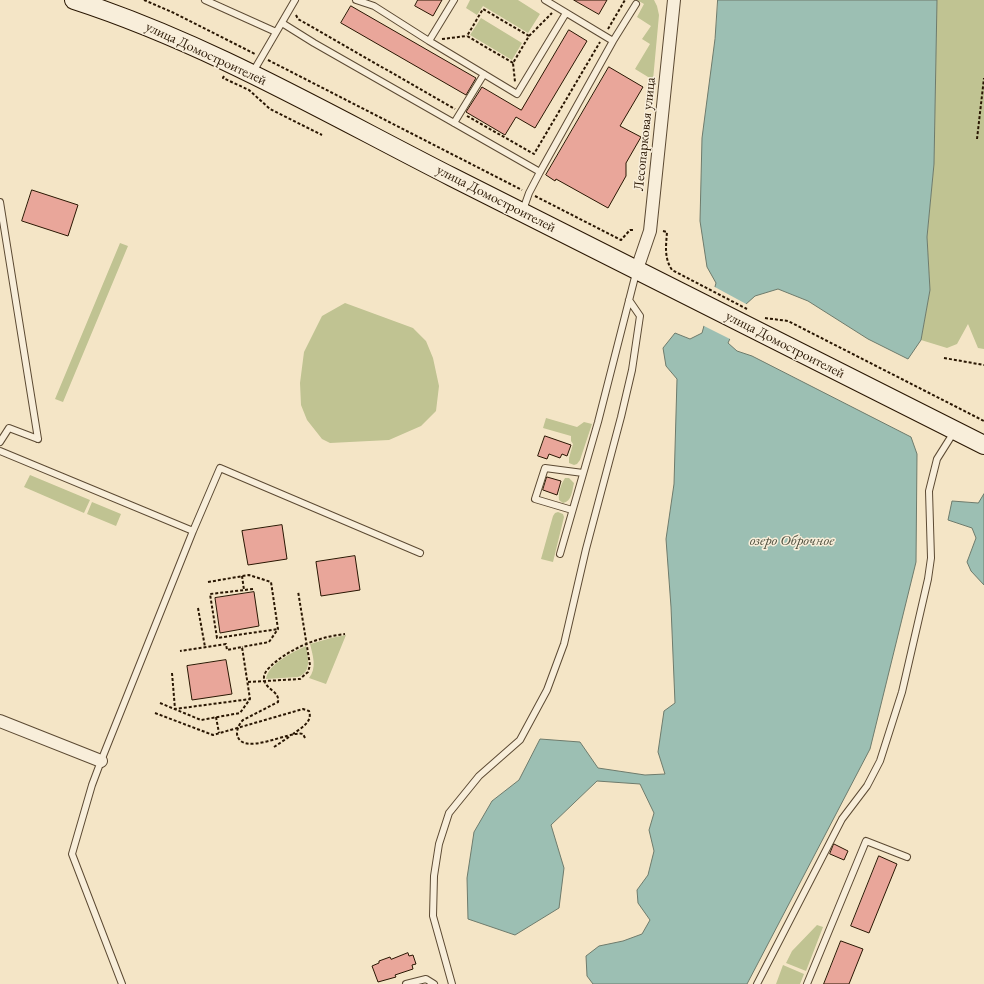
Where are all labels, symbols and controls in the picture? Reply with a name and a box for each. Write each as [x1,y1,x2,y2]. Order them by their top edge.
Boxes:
street label: улица Домостроителей [143,19,269,89]
street label: Лесопарковая улица [631,76,659,192]
street label: улица Домостроителей [434,162,558,236]
street label: улица Домостроителей [723,308,847,382]
water label: озеро Оброчное [750,532,834,550]

